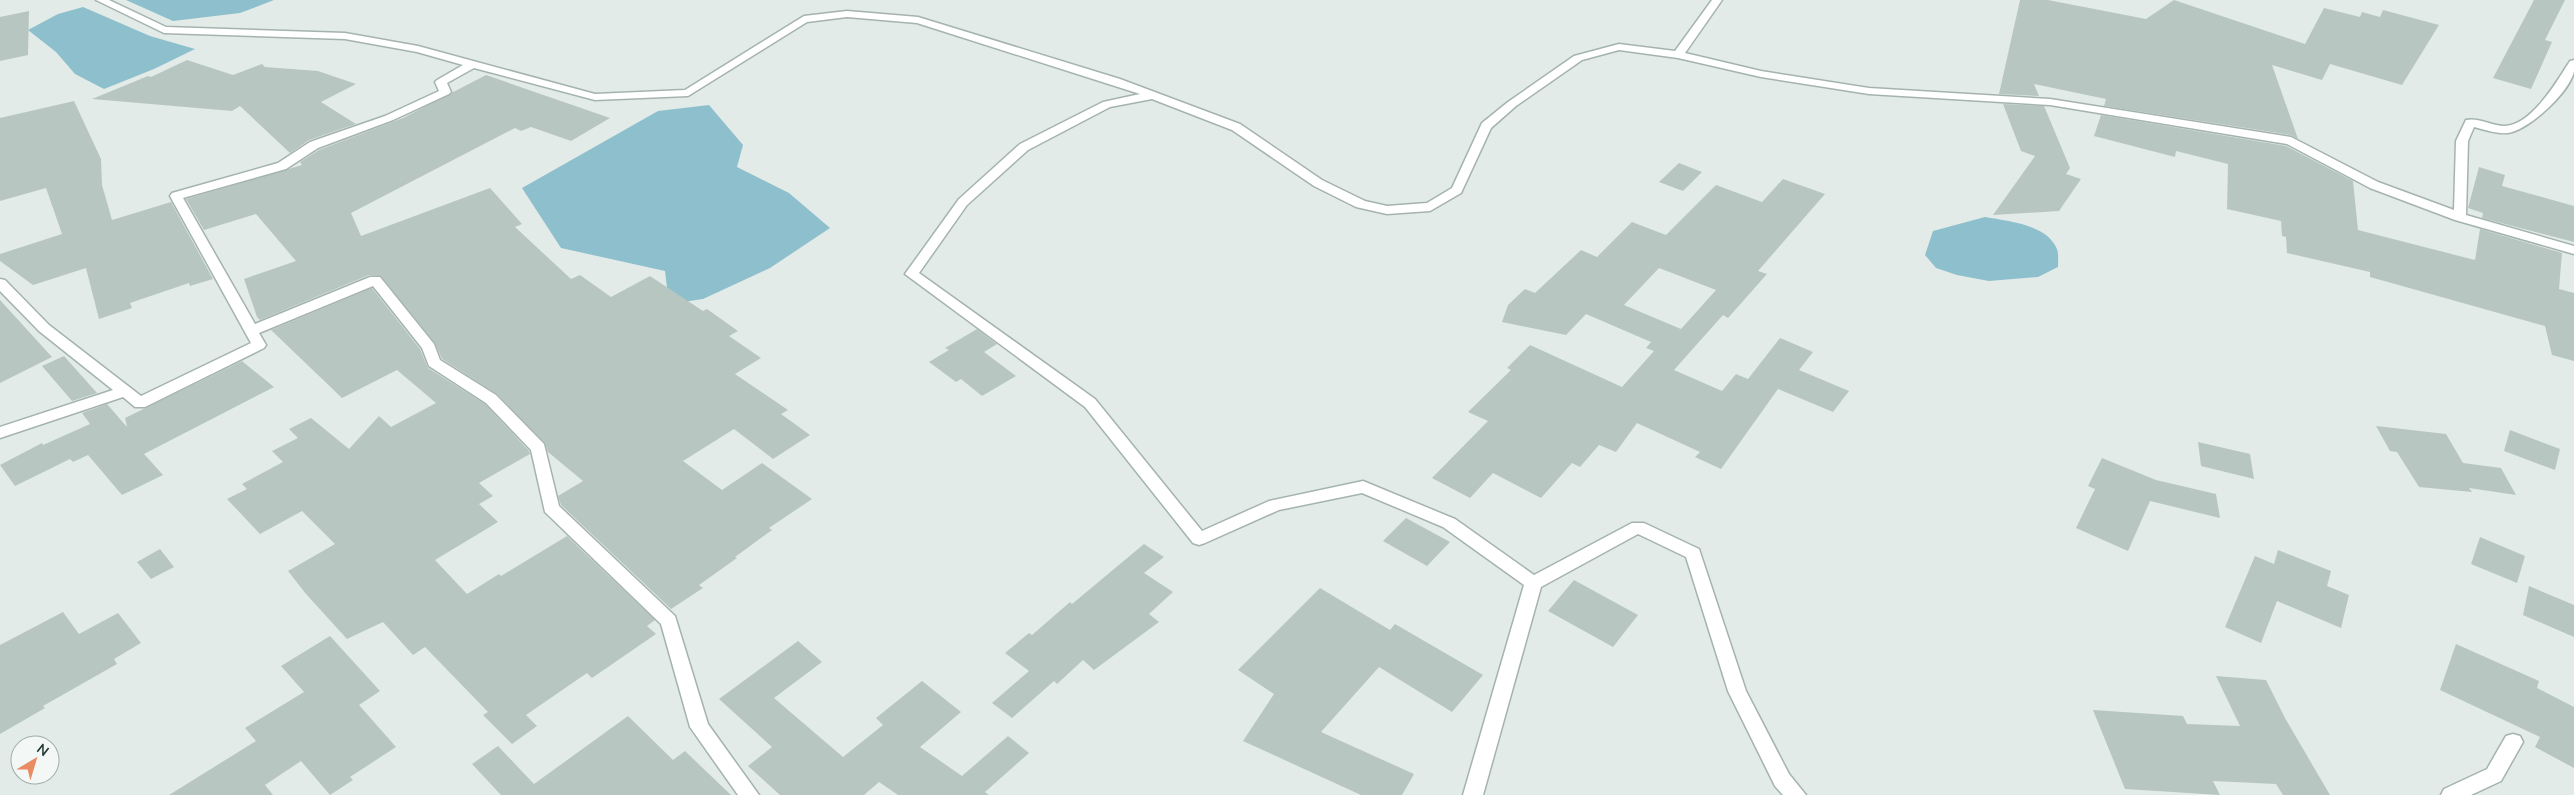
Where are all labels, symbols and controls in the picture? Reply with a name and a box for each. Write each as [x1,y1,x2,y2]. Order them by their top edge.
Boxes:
north arrow [10,735,60,785]
text: N [33,739,53,760]

